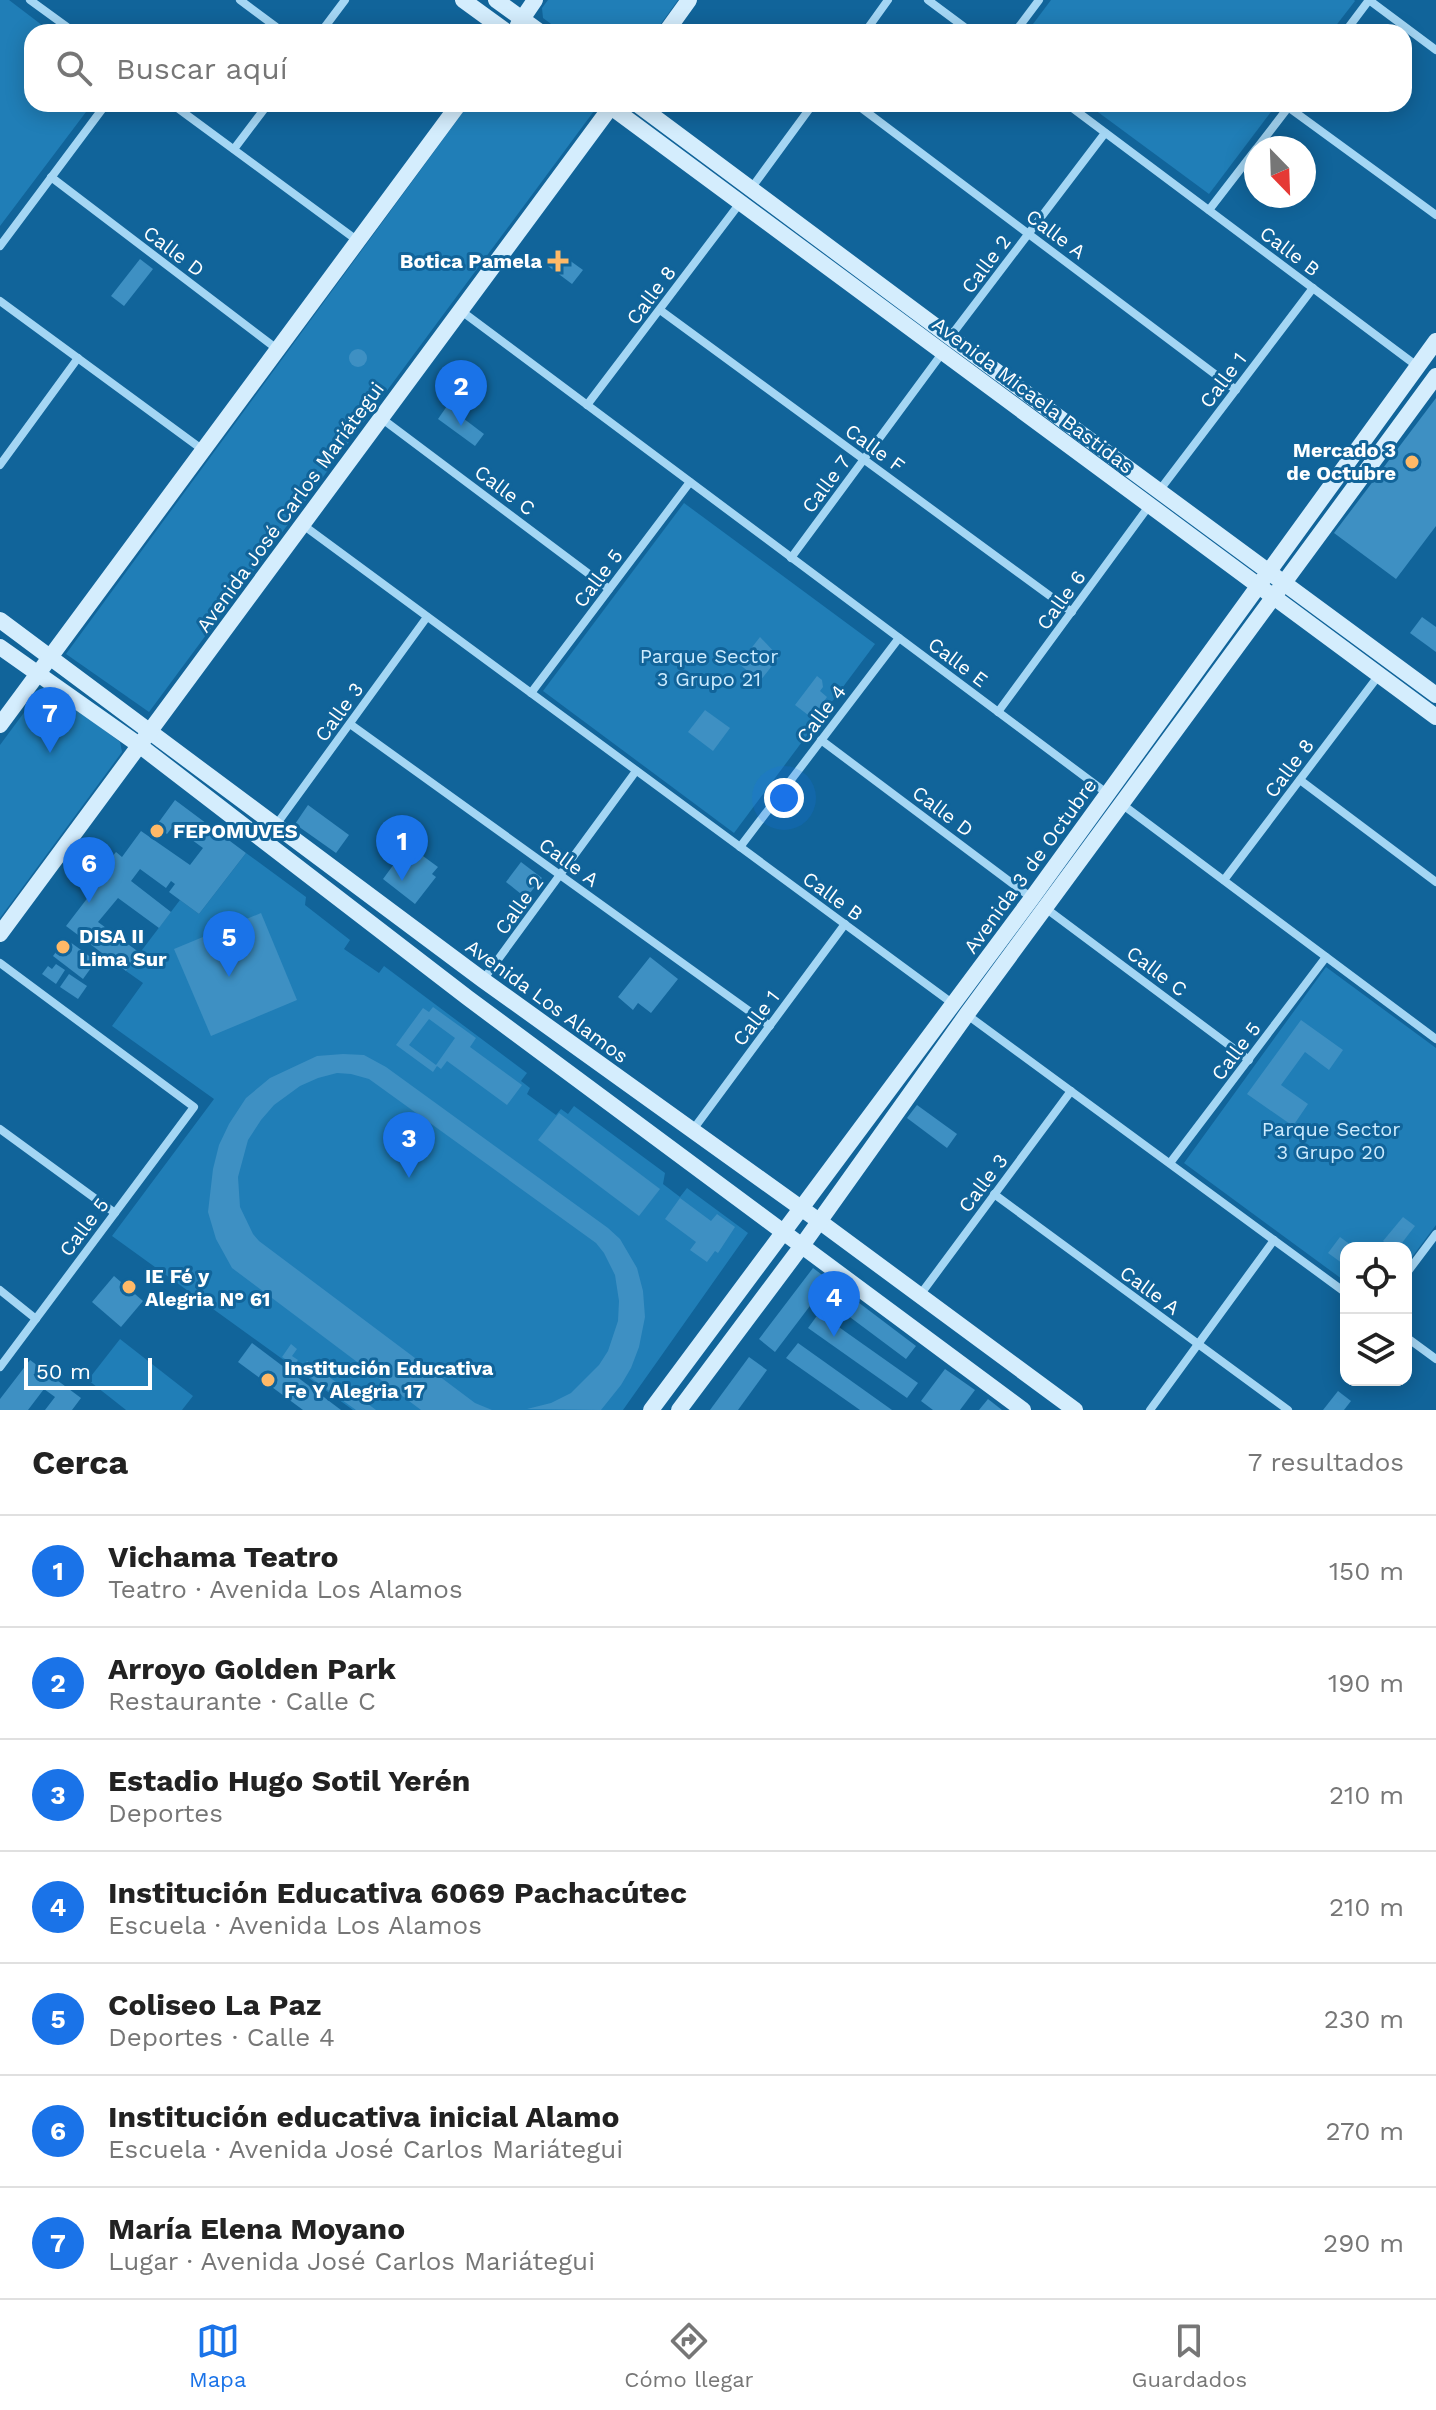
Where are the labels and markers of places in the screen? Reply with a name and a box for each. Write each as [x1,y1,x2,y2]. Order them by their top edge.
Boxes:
place label: Botica Pamela [400,249,542,273]
marker: Botica Pamela [549,252,567,270]
pin: 2 [435,360,487,426]
place label: Mercado 3 de Octubre [1286,438,1396,485]
marker: Mercado 3 de Octubre [1403,453,1421,471]
pin: 7 [24,687,76,753]
pin: 1 [376,815,428,881]
place label: FEPOMUVES [173,819,298,843]
marker: FEPOMUVES [148,822,166,840]
pin: 6 [63,837,115,903]
pin: 5 [203,911,255,977]
place label: DISA II Lima Sur [79,924,167,971]
marker: DISA II Lima Sur [54,938,72,956]
pin: 3 [383,1112,435,1178]
place label: IE Fé y Alegria N° 61 [145,1264,270,1311]
pin: 4 [808,1271,860,1337]
marker: IE Fé y Alegria N° 61 [120,1278,138,1296]
place label: Institución Educativa Fe Y Alegria 17 [284,1356,494,1403]
marker: Institución Educativa Fe Y Alegria 17 [259,1371,277,1389]

